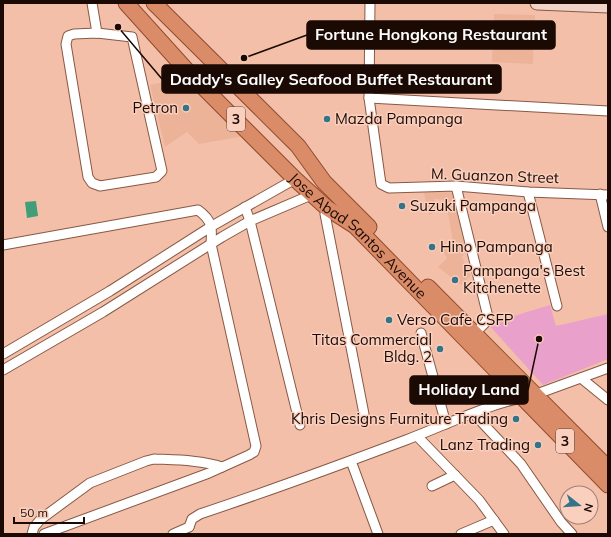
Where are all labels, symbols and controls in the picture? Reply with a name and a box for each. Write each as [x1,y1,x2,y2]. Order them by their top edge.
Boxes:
callout: Fortune Hongkong Restaurant [307,21,555,49]
text: Fortune Hongkong Restaurant [315,24,547,44]
callout: Daddy's Galley Seafood Buffet Restaurant [162,65,501,93]
text: Daddy's Galley Seafood Buffet Restaurant [170,69,492,89]
place label: Petron [132,98,178,117]
marker: Petron [181,103,191,113]
road number: 3 [227,107,245,131]
place label: Mazda Pampanga [335,109,463,128]
marker: Mazda Pampanga [322,114,332,124]
street label: M. Guanzon Street [431,164,559,187]
street label: Jose Abad Santos Avenue [285,168,431,303]
place label: Suzuki Pampanga [410,196,536,215]
marker: Suzuki Pampanga [397,201,407,211]
place label: Hino Pampanga [440,237,553,256]
marker: Hino Pampanga [427,242,437,252]
place label: Pampanga's Best Kitchenette [463,261,585,297]
marker: Pampanga's Best Kitchenette [450,275,460,285]
place label: Verso Cafe CSFP [397,310,514,329]
marker: Verso Cafe CSFP [384,315,394,325]
place label: Titas Commercial Bldg. 2 [312,330,432,366]
marker: Titas Commercial Bldg. 2 [435,344,445,354]
callout: Holiday Land [410,376,528,404]
text: Holiday Land [418,379,520,399]
place label: Khris Designs Furniture Trading [291,409,508,428]
marker: Khris Designs Furniture Trading [511,414,521,424]
road number: 3 [556,429,574,453]
place label: Lanz Trading [440,435,530,454]
marker: Lanz Trading [533,440,543,450]
north arrow [559,485,599,525]
scale bar [14,499,84,525]
text: N [581,502,596,514]
text: 50 m [20,505,48,520]

